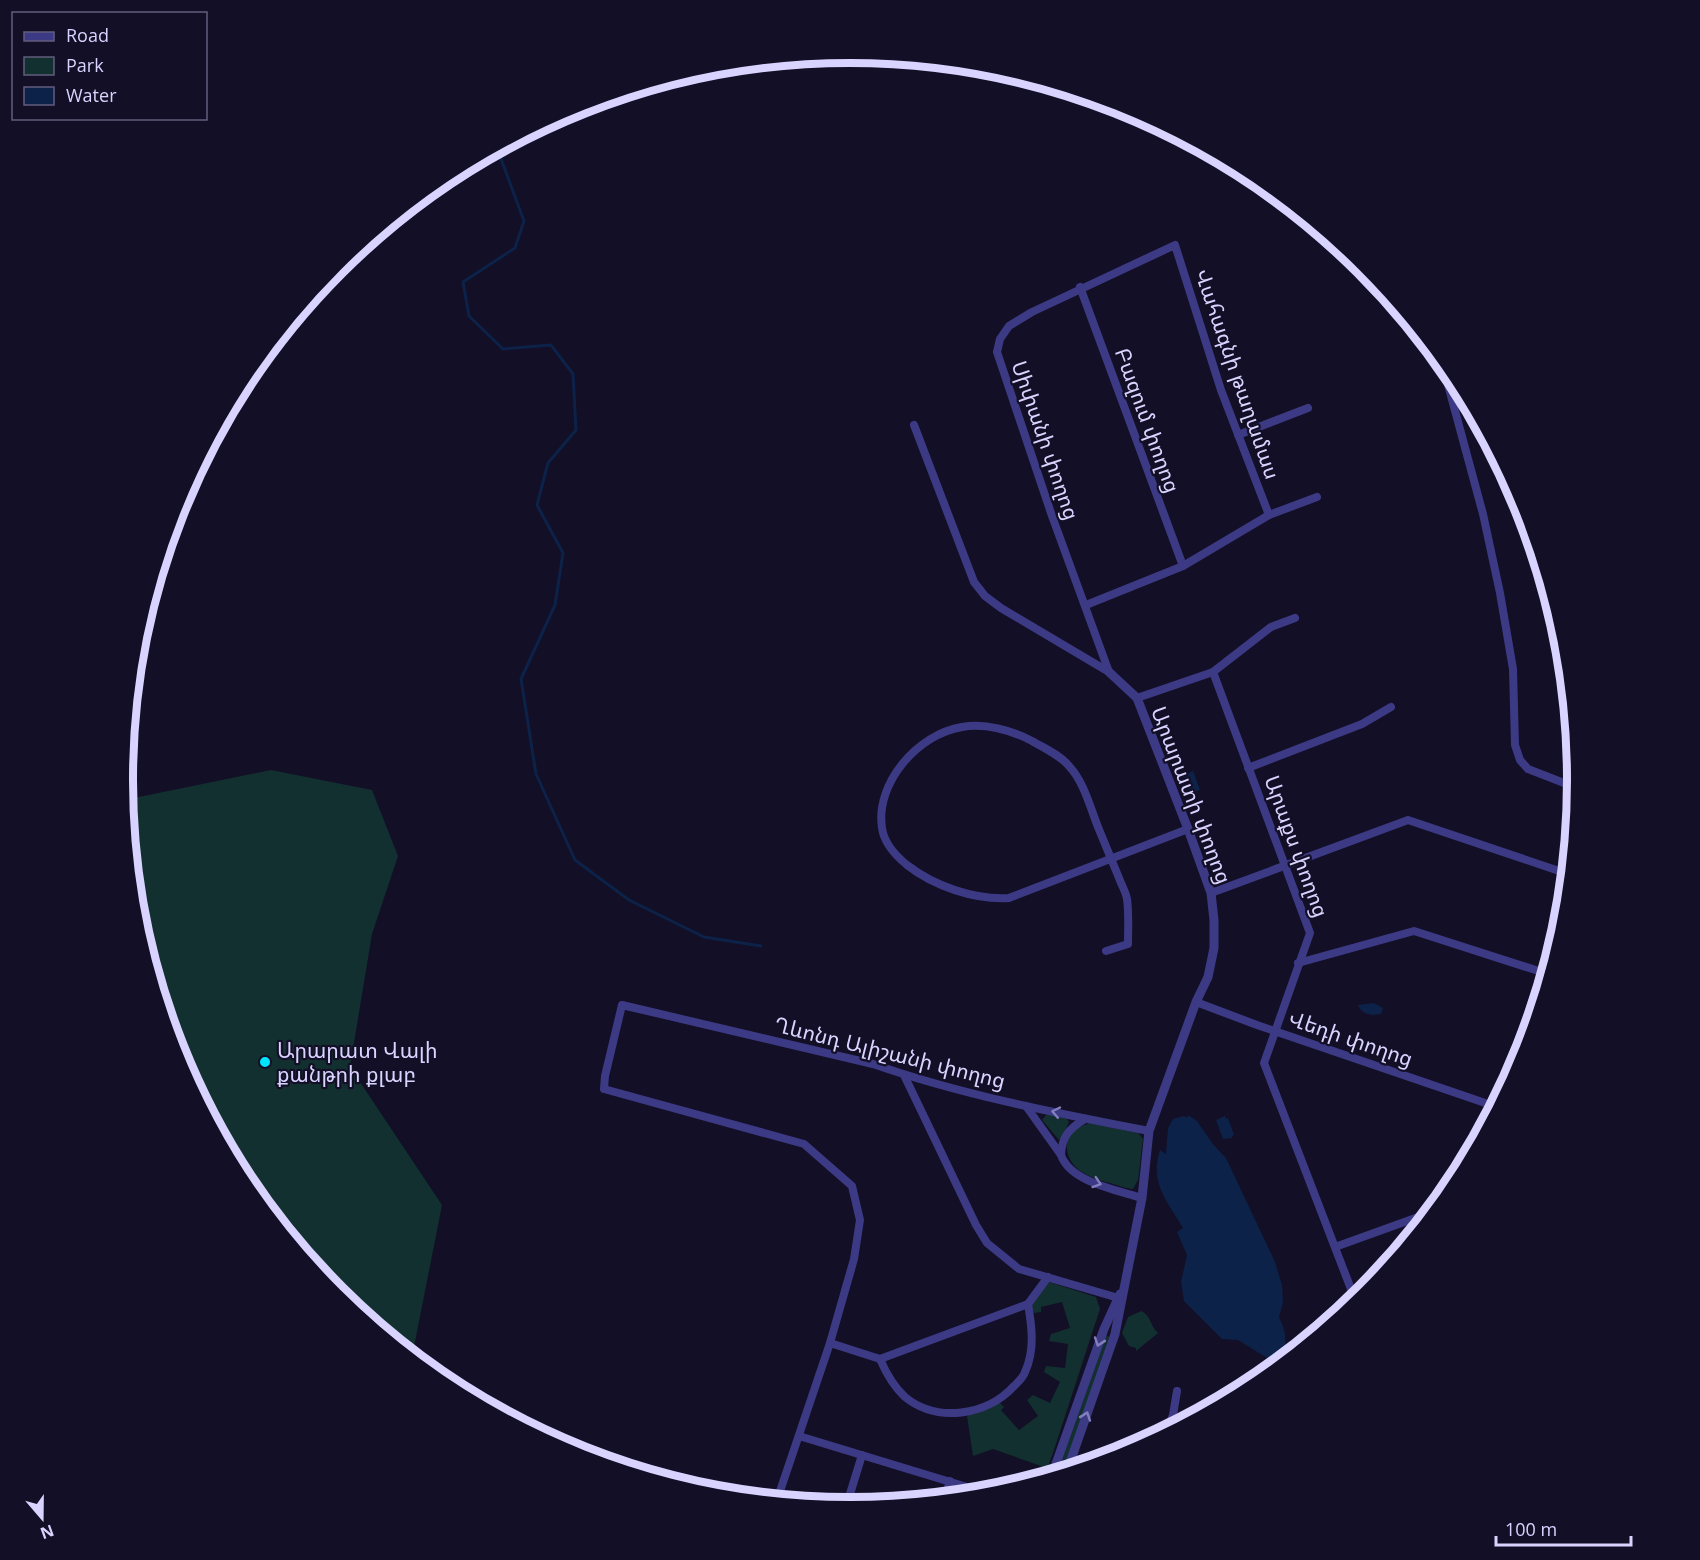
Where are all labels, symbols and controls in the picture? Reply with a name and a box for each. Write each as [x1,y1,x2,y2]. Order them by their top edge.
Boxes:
legend [12,12,207,120]
text: Road [66,23,109,47]
text: Park [66,53,104,77]
text: Water [66,83,117,107]
street label: Վահագնի թաղամաս [1189,265,1287,483]
street label: Բազում փողոց [1109,344,1187,496]
street label: Սիփանի փողոց [1006,357,1086,523]
street label: Արարատի փողոց [1145,702,1239,888]
street label: Արաքս փողոց [1258,771,1336,921]
street label: Վեդի փողոց [1285,1004,1417,1072]
street label: Ղևոնդ Ալիշանի փողոց [772,1010,1008,1094]
place label: Արարատ Վալի քանթրի քլաբ [277,1036,438,1088]
marker: Արարատ Վալի քանթրի քլաբ [258,1055,272,1069]
one-way arrow [1051,1106,1061,1119]
one-way arrow [1091,1176,1102,1188]
one-way arrow [1094,1336,1107,1347]
one-way arrow [1079,1411,1092,1421]
north arrow [12,1488,72,1548]
scale bar [1496,1509,1631,1547]
text: 100 m [1505,1517,1557,1541]
text: N [37,1520,57,1545]

